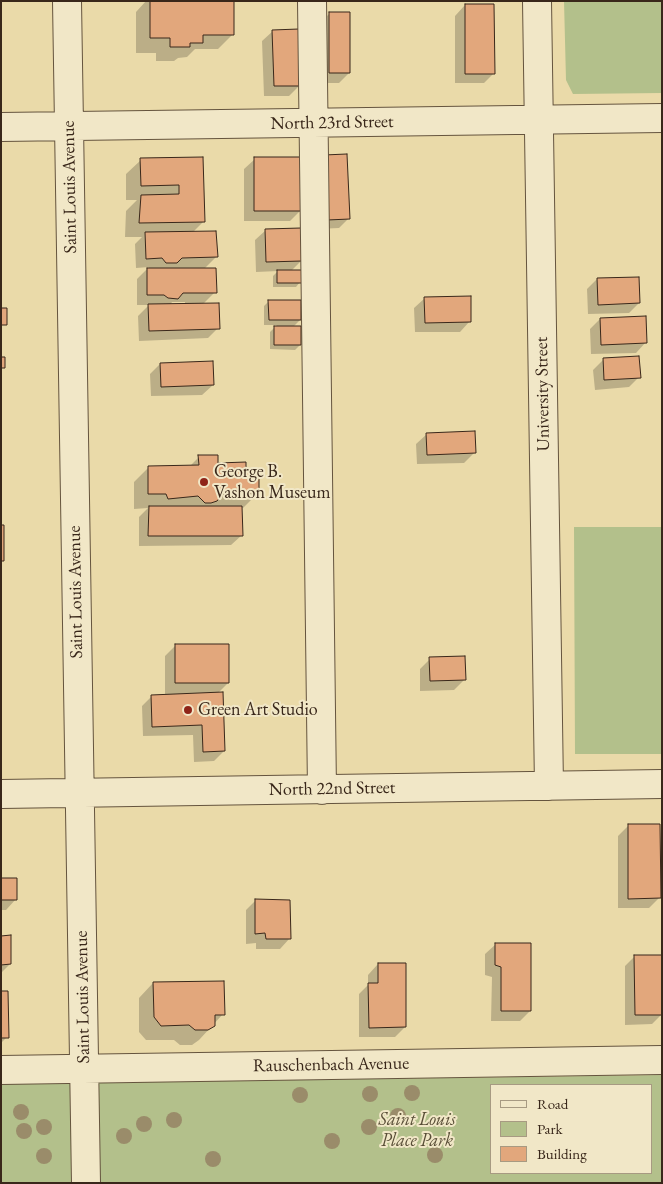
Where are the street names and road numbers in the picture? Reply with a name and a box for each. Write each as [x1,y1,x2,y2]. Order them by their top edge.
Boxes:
street label: North 23rd Street [270,111,394,135]
street label: Saint Louis Avenue [58,120,82,254]
street label: University Street [531,337,555,451]
street label: Saint Louis Avenue [64,525,88,659]
street label: North 22nd Street [268,777,396,801]
street label: Saint Louis Avenue [71,930,95,1064]
street label: Rauschenbach Avenue [253,1053,409,1077]

